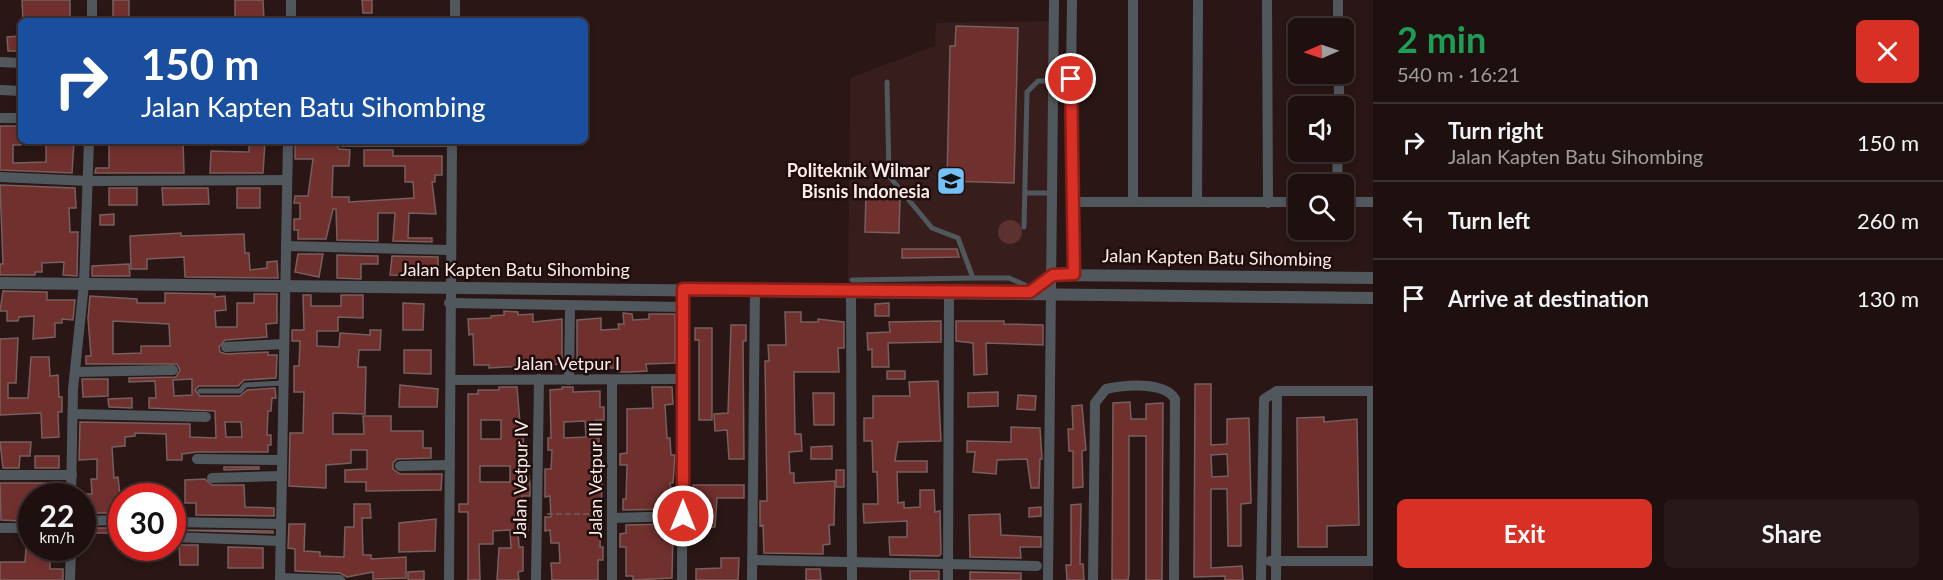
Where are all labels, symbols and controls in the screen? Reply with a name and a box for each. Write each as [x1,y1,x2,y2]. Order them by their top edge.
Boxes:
text: 2 min [1397,17,1486,61]
north arrow [1288,18,1354,84]
map controls [1288,18,1354,240]
button: close [1856,20,1919,83]
text: 150 m [141,39,259,89]
icon: right [42,42,120,120]
pin [1045,53,1096,104]
icon: arrive [1054,62,1087,95]
text: 540 m · 16:21 [1397,62,1520,86]
text: Jalan Kapten Batu Sihombing [141,90,486,123]
button: sound [1288,96,1354,162]
text: Turn right [1448,117,1543,144]
icon: right [1397,126,1430,159]
text: 150 m [1857,129,1919,156]
text: Jalan Kapten Batu Sihombing [1448,144,1703,168]
place label: Politeknik Wilmar Bisnis Indonesia [787,159,930,202]
school or university icon: Politeknik Wilmar Bisnis Indonesia [935,165,967,197]
button: search [1288,174,1354,240]
icon: left [1397,204,1430,237]
text: Turn left [1448,207,1530,234]
text: 260 m [1857,207,1919,234]
street label: Jalan Kapten Batu Sihombing [1102,244,1332,270]
street label: Jalan Kapten Batu Sihombing [400,258,630,280]
icon: arrive [1397,282,1430,315]
text: Arrive at destination [1448,285,1649,312]
text: 130 m [1857,285,1919,312]
street label: Jalan Vetpur I [514,352,620,374]
street label: Jalan Vetpur IV [508,419,532,538]
street label: Jalan Vetpur III [584,422,606,538]
speed limit sign: 30 [108,483,186,561]
position arrow [651,484,715,548]
text: 22 [40,497,74,533]
button: Exit [1397,499,1652,568]
button: Share [1664,499,1919,568]
text: km/h [39,528,75,546]

